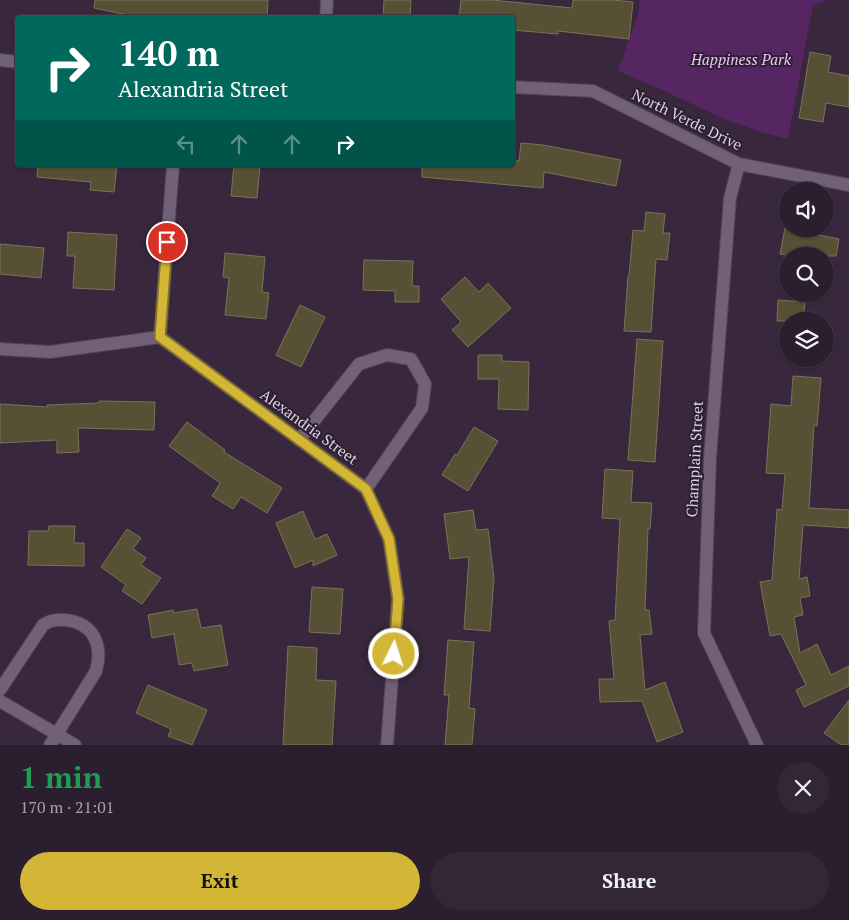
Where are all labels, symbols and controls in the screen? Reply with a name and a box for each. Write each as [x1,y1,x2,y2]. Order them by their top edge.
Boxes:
text: 140 m [118,30,219,76]
icon: right [35,35,100,100]
park label: Happiness Park [690,49,792,69]
text: Alexandria Street [118,74,288,103]
street label: North Verde Drive [629,84,746,154]
icon: left [172,130,200,158]
icon: ahead [225,130,253,158]
icon: ahead [278,130,306,158]
icon: right [331,130,359,158]
map controls [779,182,834,367]
button: sound [779,182,834,237]
pin [146,221,188,263]
icon: arrive [153,228,181,256]
button: search [779,247,834,302]
button: layers [779,312,834,367]
street label: Alexandria Street [257,384,363,469]
street label: Champlain Street [681,400,707,518]
position arrow [367,627,419,679]
text: 1 min [20,757,102,797]
button: close [777,762,829,814]
text: 170 m · 21:01 [20,796,114,818]
button: Exit [20,852,420,910]
button: Share [430,852,829,910]

